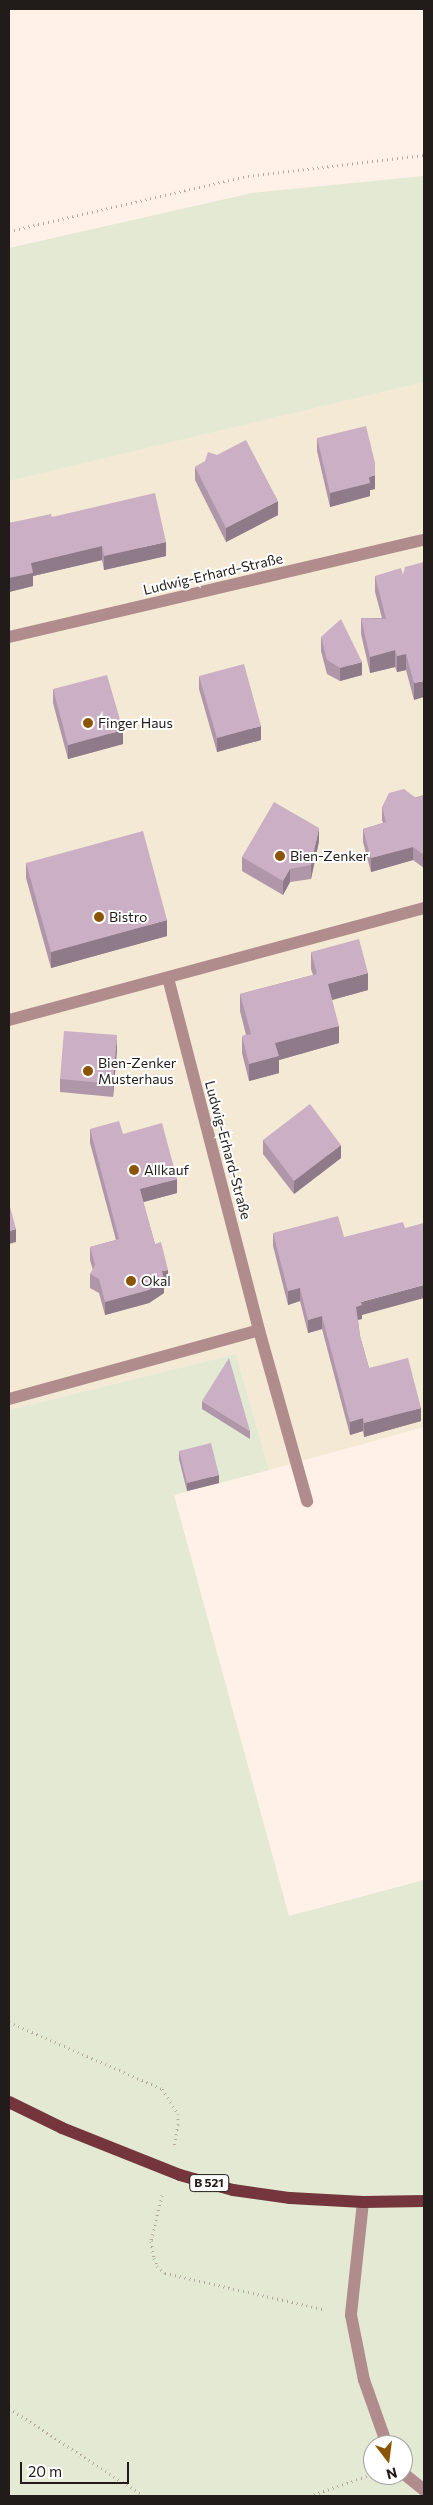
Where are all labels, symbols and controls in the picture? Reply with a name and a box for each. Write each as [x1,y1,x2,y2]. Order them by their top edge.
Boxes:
street label: Ludwig-Erhard-Straße [141,550,285,598]
place label: Finger Haus [98,715,173,731]
marker: Finger Haus [82,717,94,729]
place label: Bien-Zenker [290,848,368,864]
marker: Bien-Zenker [274,850,286,862]
place label: Bistro [109,909,147,925]
marker: Bistro [93,911,105,923]
place label: Bien-Zenker Musterhaus [98,1055,176,1088]
marker: Bien-Zenker Musterhaus [82,1065,94,1077]
street label: Ludwig-Erhard-Straße [201,1079,255,1221]
place label: Allkauf [144,1162,189,1178]
marker: Allkauf [128,1164,140,1176]
place label: Okal [141,1273,171,1289]
marker: Okal [125,1275,137,1287]
road number: B 521 [189,2174,229,2192]
north arrow [363,2435,413,2485]
scale bar [22,2452,131,2484]
text: 20 m [28,2462,62,2480]
text: N [384,2464,399,2484]

